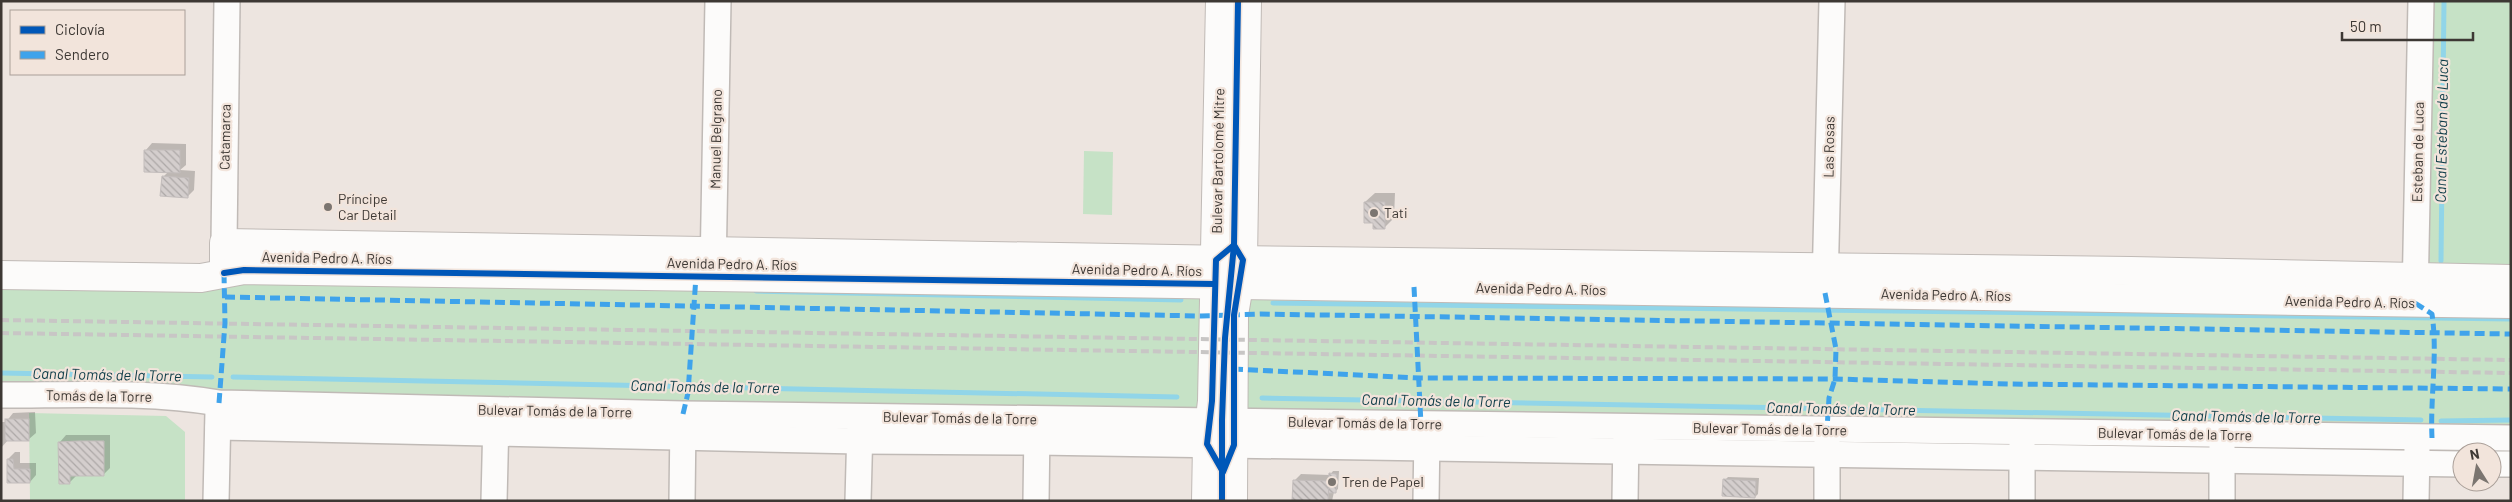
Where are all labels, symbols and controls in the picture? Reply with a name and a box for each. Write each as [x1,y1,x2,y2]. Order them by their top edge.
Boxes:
legend [10,10,185,75]
scale bar [2342,10,2473,42]
text: 50 m [2350,17,2382,35]
text: Ciclovía [55,20,105,38]
text: Sendero [55,45,109,63]
water label: Canal Esteban de Luca [2431,59,2451,203]
street label: Bulevar Bartolomé Mitre [1208,88,1227,234]
street label: Manuel Belgrano [706,89,725,189]
street label: Esteban de Luca [2408,102,2427,202]
street label: Catamarca [215,104,234,170]
street label: Las Rosas [1819,116,1838,178]
place label: Príncipe Car Detail [338,190,397,223]
marker: Príncipe Car Detail [322,201,334,213]
place label: Tati [1384,204,1408,221]
marker: Tati [1368,207,1380,219]
street label: Avenida Pedro A. Ríos [262,248,393,267]
street label: Avenida Pedro A. Ríos [667,254,798,273]
street label: Avenida Pedro A. Ríos [1072,260,1203,279]
street label: Avenida Pedro A. Ríos [1476,279,1607,298]
street label: Avenida Pedro A. Ríos [1881,285,2012,304]
street label: Avenida Pedro A. Ríos [2285,292,2416,311]
water label: Canal Tomás de la Torre [32,364,182,384]
water label: Canal Tomás de la Torre [630,376,780,396]
street label: Tomás de la Torre [46,386,152,405]
water label: Canal Tomás de la Torre [1361,390,1511,410]
water label: Canal Tomás de la Torre [1766,398,1916,418]
street label: Bulevar Tomás de la Torre [478,401,632,420]
water label: Canal Tomás de la Torre [2171,406,2321,426]
street label: Bulevar Tomás de la Torre [883,408,1037,427]
street label: Bulevar Tomás de la Torre [1288,413,1442,432]
street label: Bulevar Tomás de la Torre [1693,419,1847,438]
street label: Bulevar Tomás de la Torre [2098,424,2252,443]
north arrow [2452,442,2502,492]
text: N [2468,445,2481,463]
place label: Tren de Papel [1342,473,1424,490]
marker: Tren de Papel [1326,476,1338,488]

